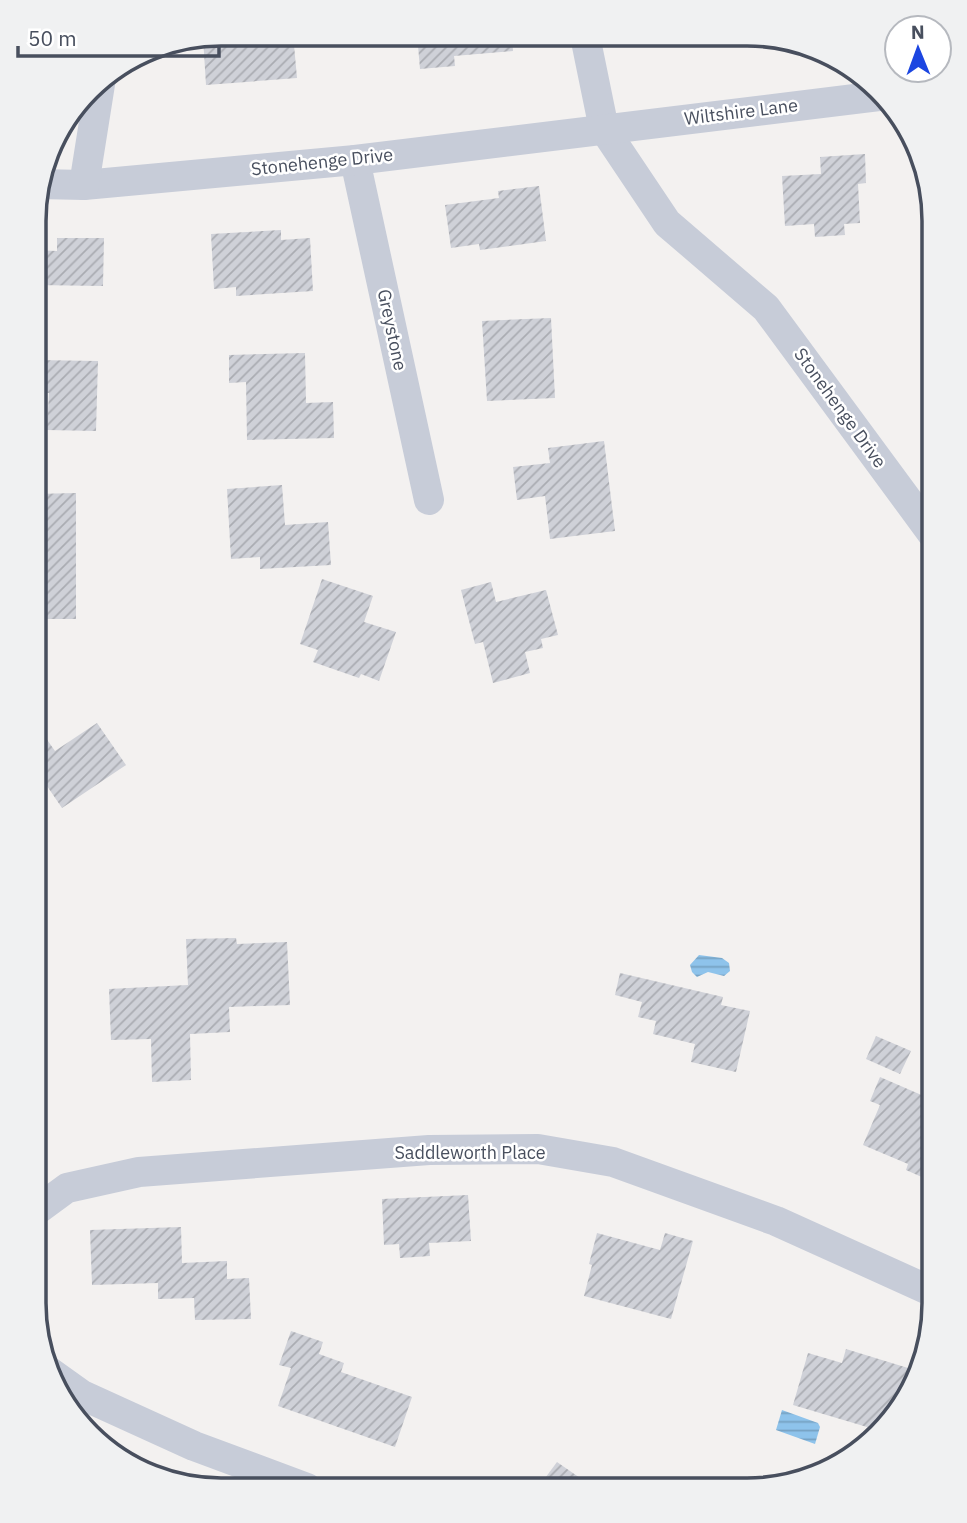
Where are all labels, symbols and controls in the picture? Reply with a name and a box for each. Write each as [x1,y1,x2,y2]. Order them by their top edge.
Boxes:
scale bar [18,14,219,58]
north arrow [883,14,953,84]
text: N [911,20,925,44]
text: 50 m [28,24,77,52]
street label: Wiltshire Lane [683,93,799,130]
street label: Stonehenge Drive [250,143,394,180]
street label: Greystone [373,287,412,373]
street label: Stonehenge Drive [789,343,892,472]
street label: Saddleworth Place [394,1141,546,1164]

